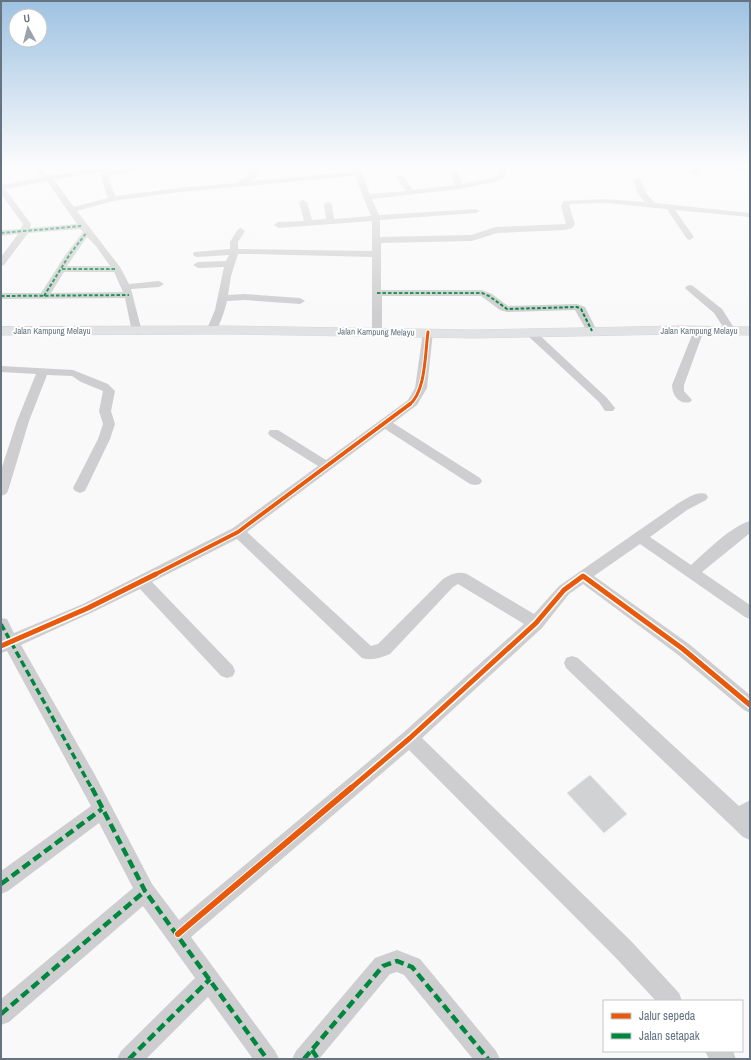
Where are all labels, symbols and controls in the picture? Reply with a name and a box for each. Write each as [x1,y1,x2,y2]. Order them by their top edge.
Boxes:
north arrow [8,8,48,48]
text: U [23,11,31,25]
street label: Jalan Kampung Melayu [13,325,91,337]
street label: Jalan Kampung Melayu [337,325,415,339]
street label: Jalan Kampung Melayu [660,325,738,337]
legend [603,1000,743,1052]
text: Jalur sepeda [639,1008,696,1024]
text: Jalan setapak [639,1028,700,1044]

